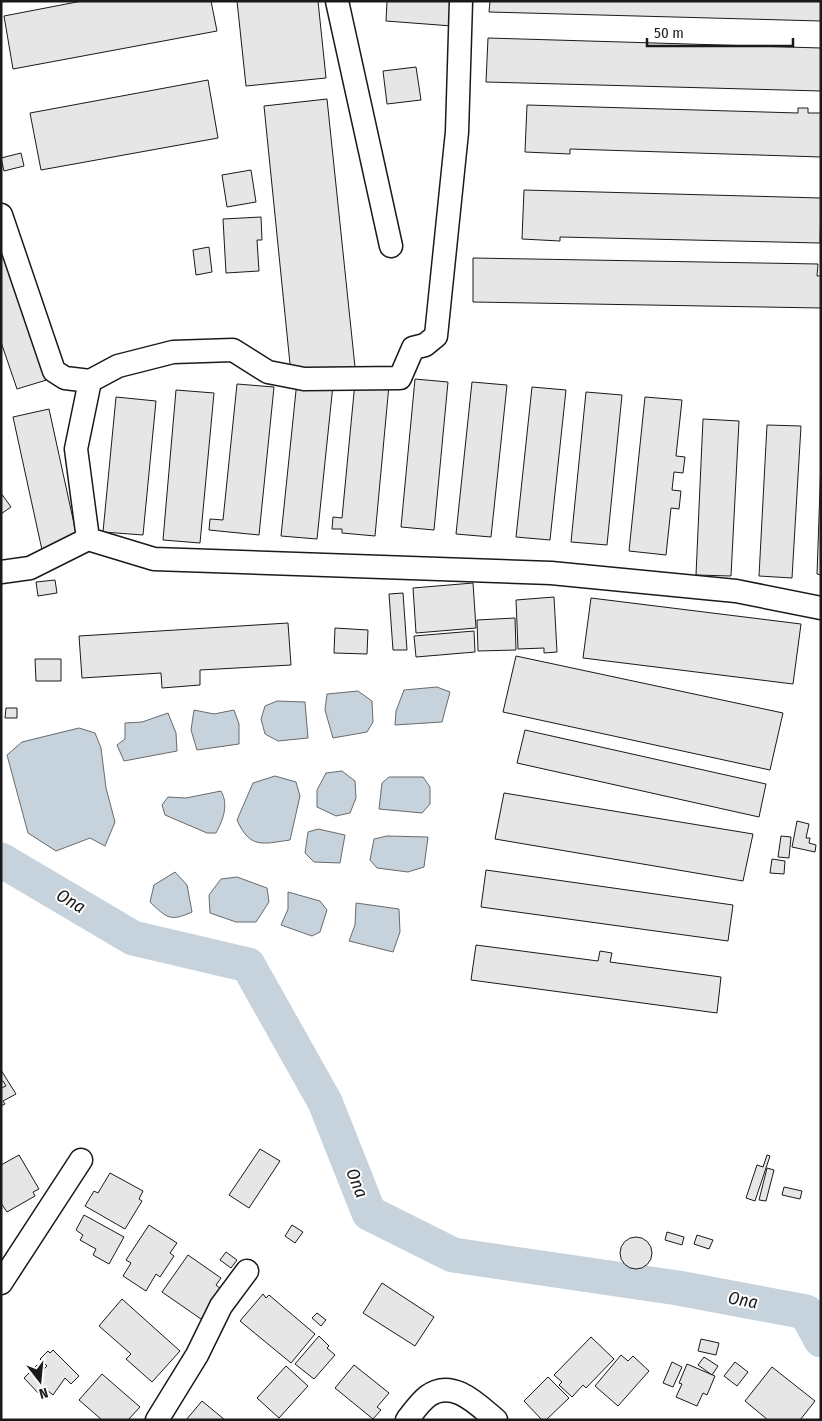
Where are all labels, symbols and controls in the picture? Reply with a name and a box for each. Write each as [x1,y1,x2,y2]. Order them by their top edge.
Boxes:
scale bar [647,15,793,47]
text: 50 m [654,24,684,42]
water label: Ona [52,884,90,918]
water label: Ona [341,1165,373,1201]
water label: Ona [726,1287,760,1313]
north arrow [15,1356,65,1406]
text: N [37,1384,50,1402]

